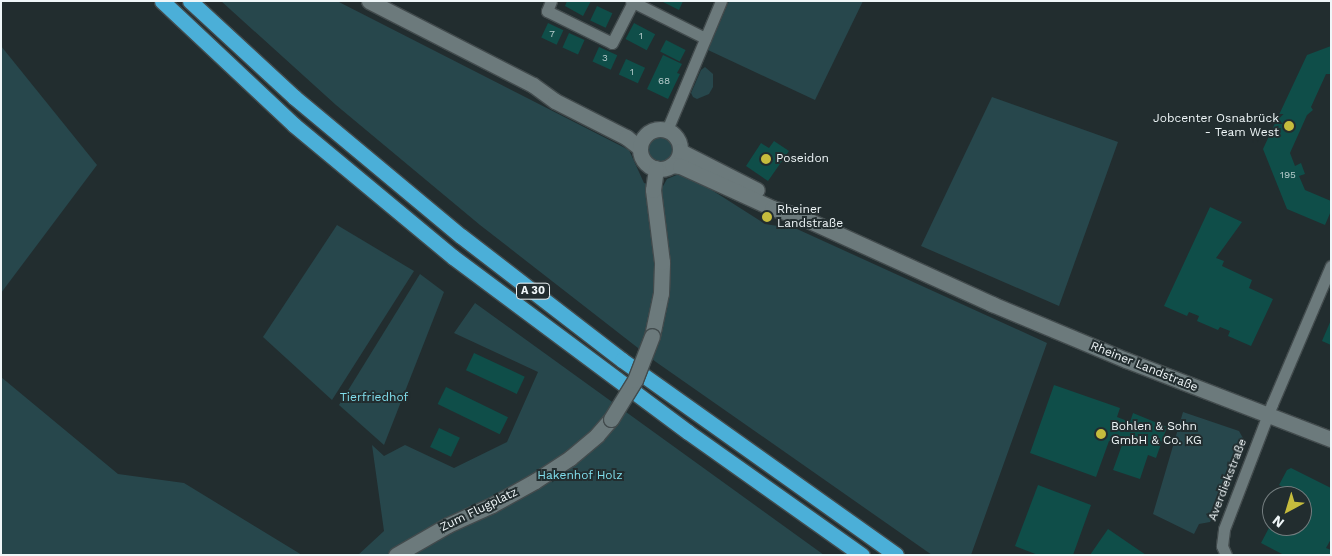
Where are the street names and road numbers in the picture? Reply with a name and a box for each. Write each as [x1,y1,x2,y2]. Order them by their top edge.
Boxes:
road number: A 30 [516,282,550,300]
street label: Rheiner Landstraße [1088,339,1200,395]
street label: Averdiekstraße [1206,437,1250,523]
street label: Zum Flugplatz [438,485,520,535]

